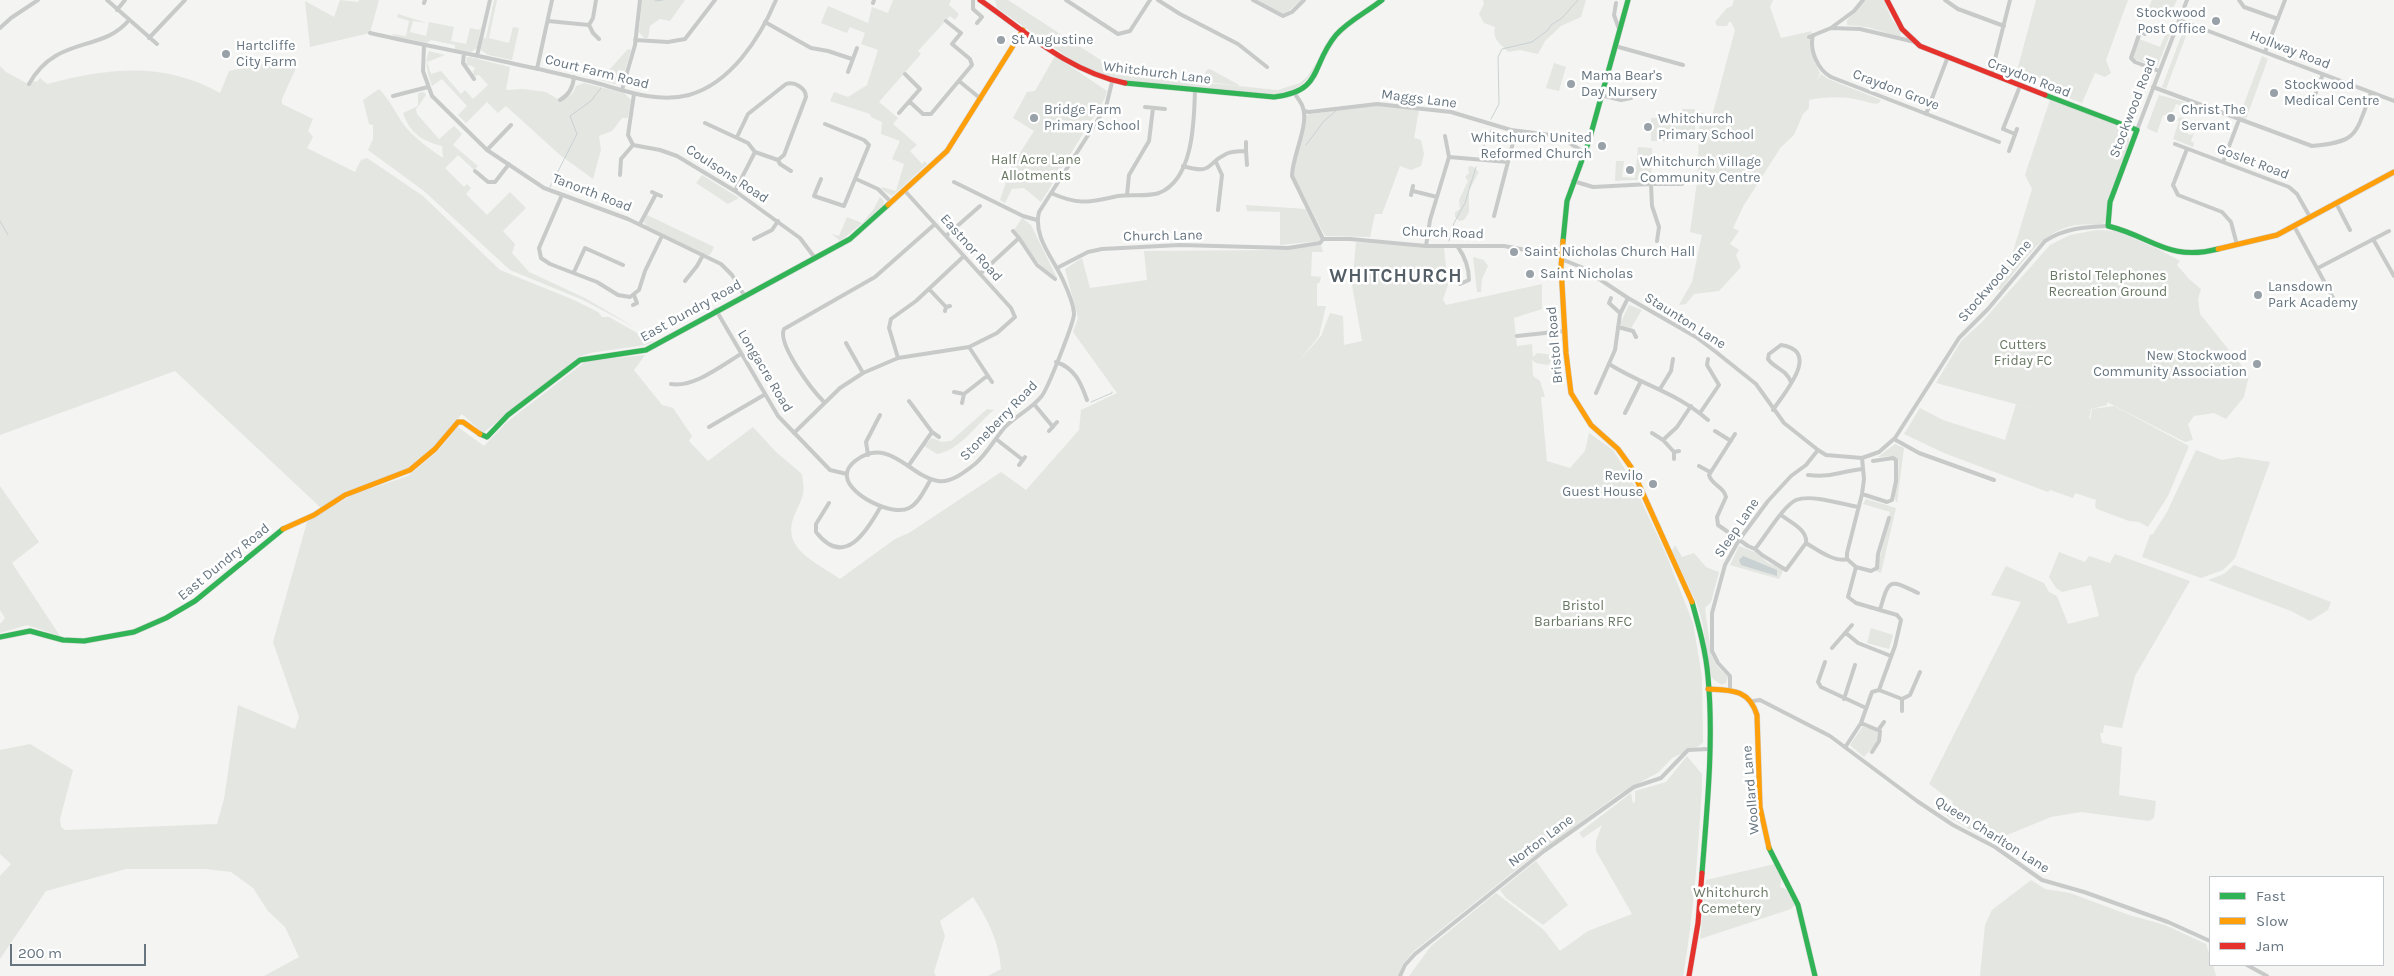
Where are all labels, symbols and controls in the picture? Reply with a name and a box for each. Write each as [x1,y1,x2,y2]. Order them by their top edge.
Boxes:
place label: Stockwood Post Office [2136,5,2206,38]
marker: Stockwood Post Office [2210,15,2222,27]
street label: Hollway Road [2247,27,2333,73]
place label: St Augustine [1011,32,1093,48]
marker: St Augustine [995,34,1007,46]
place label: Hartcliffe City Farm [236,38,297,70]
marker: Hartcliffe City Farm [220,48,232,60]
street label: Court Farm Road [543,51,651,93]
street label: Craydon Road [1985,54,2073,102]
street label: Stockwood Road [2106,56,2160,160]
street label: Whitchurch Lane [1102,58,1212,88]
street label: Craydon Grove [1850,66,1942,114]
place label: Mama Bear's Day Nursery [1581,68,1663,100]
place label: Stockwood Medical Centre [2284,77,2379,110]
marker: Mama Bear's Day Nursery [1565,78,1577,90]
street label: Maggs Lane [1380,86,1458,112]
marker: Stockwood Medical Centre [2268,87,2280,99]
place label: Bridge Farm Primary School [1044,102,1140,134]
place label: Christ The Servant [2181,102,2246,134]
place label: Whitchurch Primary School [1658,111,1754,144]
marker: Bridge Farm Primary School [1028,112,1040,124]
marker: Christ The Servant [2165,112,2177,124]
marker: Whitchurch Primary School [1642,121,1654,133]
place label: Whitchurch United Reformed Church [1471,130,1592,162]
marker: Whitchurch United Reformed Church [1596,140,1608,152]
street label: Coulsons Road [683,141,771,207]
street label: Goslet Road [2215,141,2291,183]
park label: Half Acre Lane Allotments [991,152,1081,184]
place label: Whitchurch Village Community Centre [1640,154,1761,186]
marker: Whitchurch Village Community Centre [1624,164,1636,176]
street label: Tanorth Road [550,170,634,216]
street label: Eastnor Road [936,211,1006,285]
street label: Church Road [1402,223,1484,243]
street label: Church Lane [1123,227,1203,245]
street label: Stockwood Lane [1955,236,2035,326]
place label: Saint Nicholas Church Hall [1524,244,1695,260]
marker: Saint Nicholas Church Hall [1508,246,1520,258]
district label: WHITCHURCH [1328,266,1464,288]
place label: Saint Nicholas [1540,266,1633,282]
marker: Saint Nicholas [1524,268,1536,280]
park label: Bristol Telephones Recreation Ground [2049,268,2167,300]
street label: East Dundry Road [637,276,745,346]
place label: Lansdown Park Academy [2268,279,2358,312]
street label: Staunton Lane [1641,289,1729,353]
marker: Lansdown Park Academy [2252,289,2264,301]
street label: Bristol Road [1543,306,1567,384]
street label: Longacre Road [734,327,796,415]
park label: Cutters Friday FC [1994,337,2052,370]
place label: New Stockwood Community Association [2093,348,2247,381]
marker: New Stockwood Community Association [2251,358,2263,370]
street label: Stoneberry Road [957,378,1041,464]
place label: Revilo Guest House [1562,468,1643,501]
marker: Revilo Guest House [1647,478,1659,490]
street label: Sleep Lane [1711,495,1763,561]
street label: East Dundry Road [175,520,273,604]
park label: Bristol Barbarians RFC [1534,598,1632,630]
street label: Woollard Lane [1739,745,1763,835]
street label: Queen Charlton Lane [1932,793,2052,877]
street label: Norton Lane [1505,811,1577,871]
legend [2209,876,2384,966]
park label: Whitchurch Cemetery [1693,885,1769,918]
text: Fast [2256,887,2285,905]
text: Slow [2256,912,2288,930]
scale bar [12,934,149,966]
text: Jam [2256,937,2284,955]
text: 200 m [18,944,62,962]

